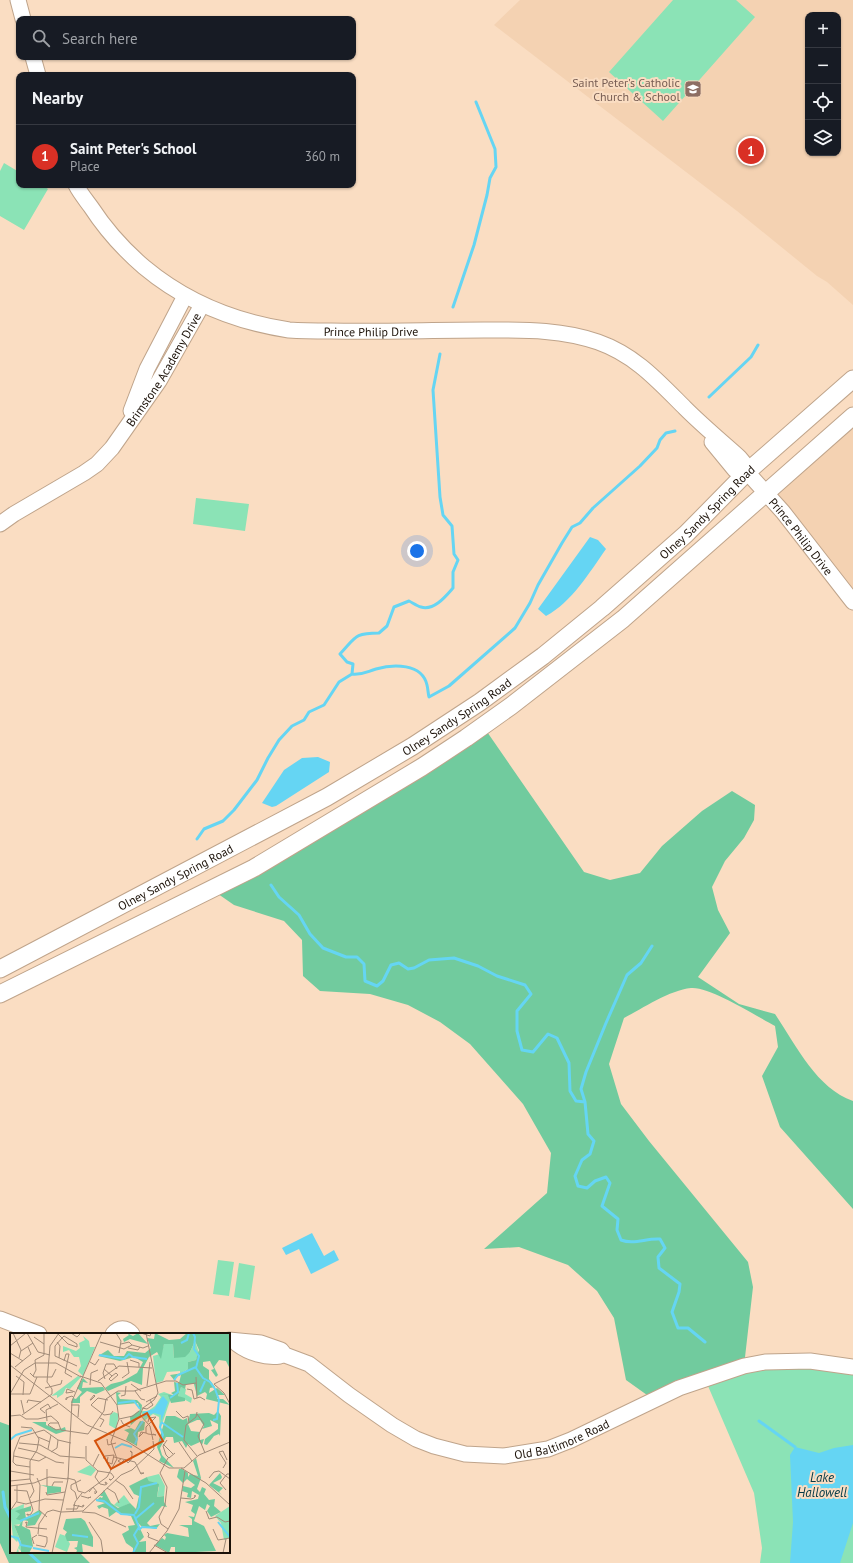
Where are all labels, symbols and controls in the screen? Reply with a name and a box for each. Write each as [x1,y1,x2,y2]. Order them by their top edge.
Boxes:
map controls [805,12,841,156]
button: + [805,12,841,48]
search box [16,16,356,60]
icon: search [30,27,52,49]
text: Search here [62,29,138,48]
button: − [805,48,841,84]
place label: Saint Peter's Catholic Church & School [572,75,681,104]
school or university icon: Saint Peter's Catholic Church & School [683,79,703,99]
button: locate [805,84,841,120]
text: Nearby [32,87,83,109]
button: layers [805,120,841,156]
pin: 1 [738,136,764,166]
text: Saint Peter's School [70,139,196,158]
text: 1 [41,148,49,165]
text: 360 m [305,148,340,165]
text: Place [70,158,100,175]
street label: Brimstone Academy Drive [122,310,204,429]
street label: Prince Philip Drive [324,323,418,339]
street label: Olney Sandy Spring Road [656,461,758,562]
street label: Prince Philip Drive [766,494,837,578]
your location [407,541,427,561]
street label: Olney Sandy Spring Road [399,674,514,758]
street label: Olney Sandy Spring Road [115,840,235,913]
inset map [10,1333,230,1553]
street label: Old Baltimore Road [513,1415,611,1462]
water label: Lake Hallowell [797,1469,847,1501]

